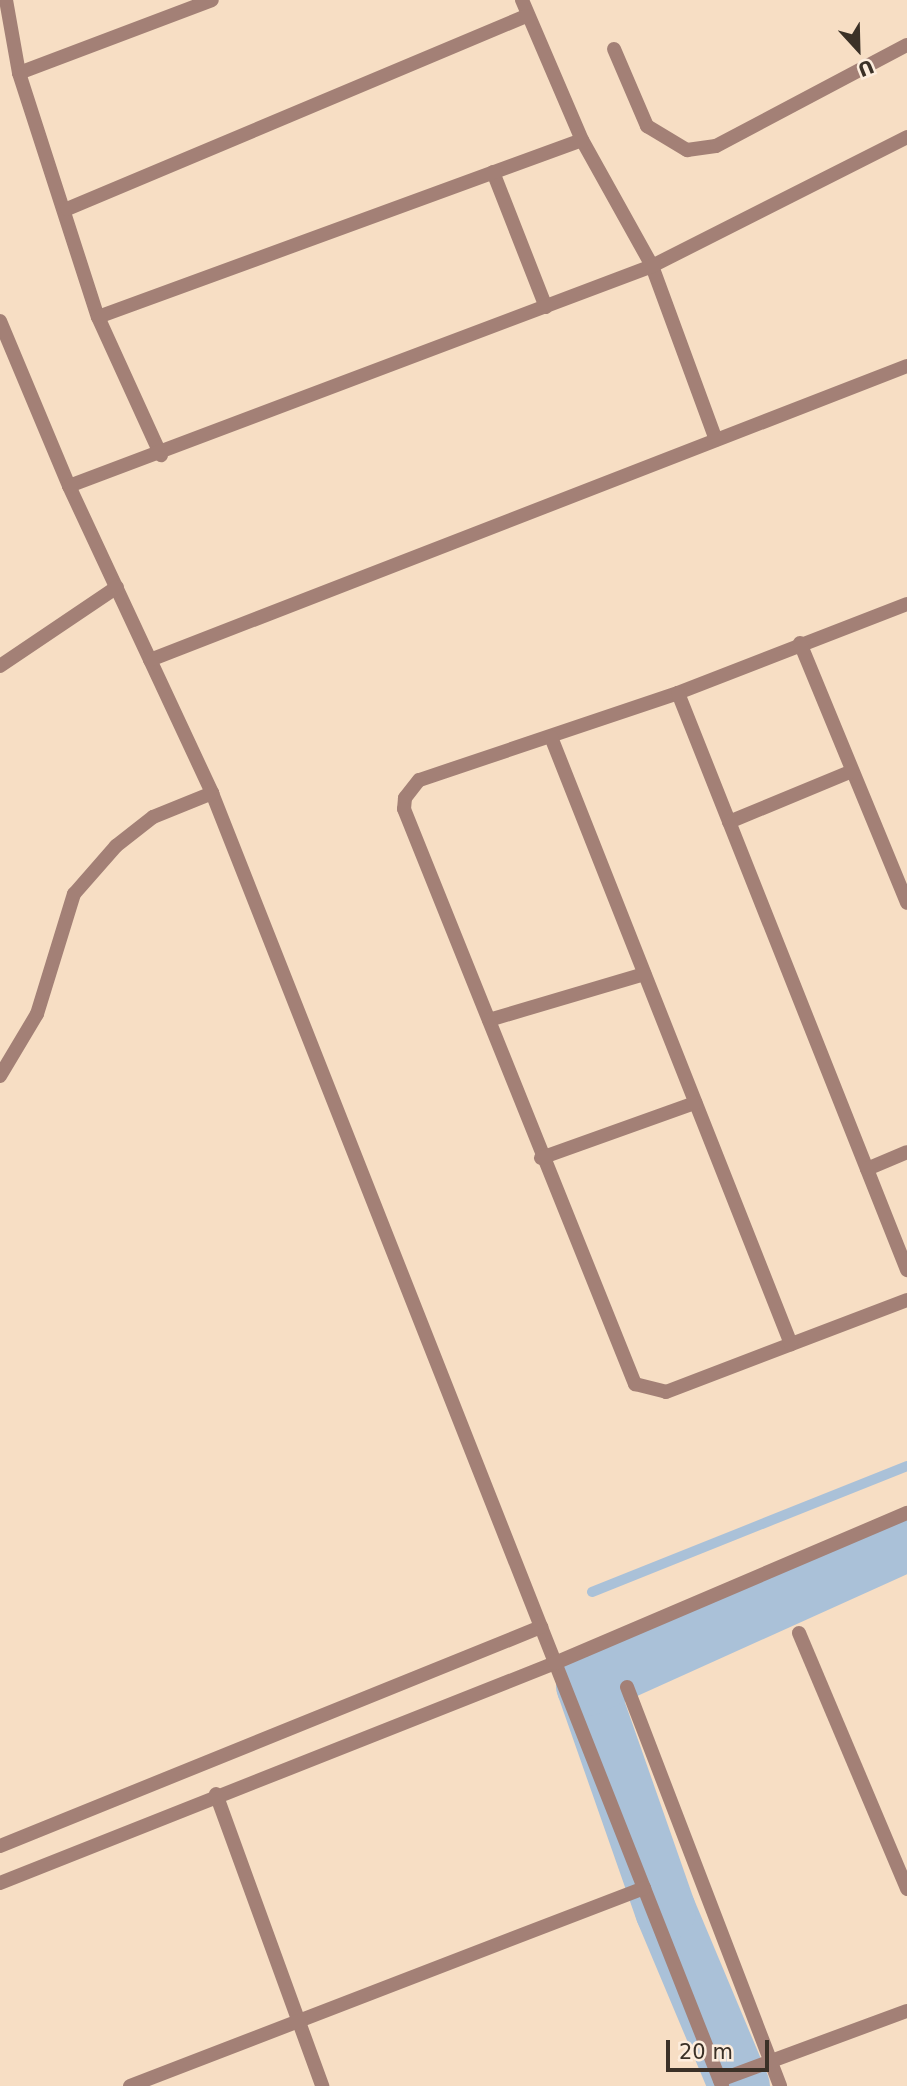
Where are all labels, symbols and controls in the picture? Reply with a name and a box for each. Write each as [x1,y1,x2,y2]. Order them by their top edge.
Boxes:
north arrow [823,14,893,84]
text: U [855,55,877,82]
scale bar [669,2026,772,2070]
text: 20 m [679,2040,733,2064]

